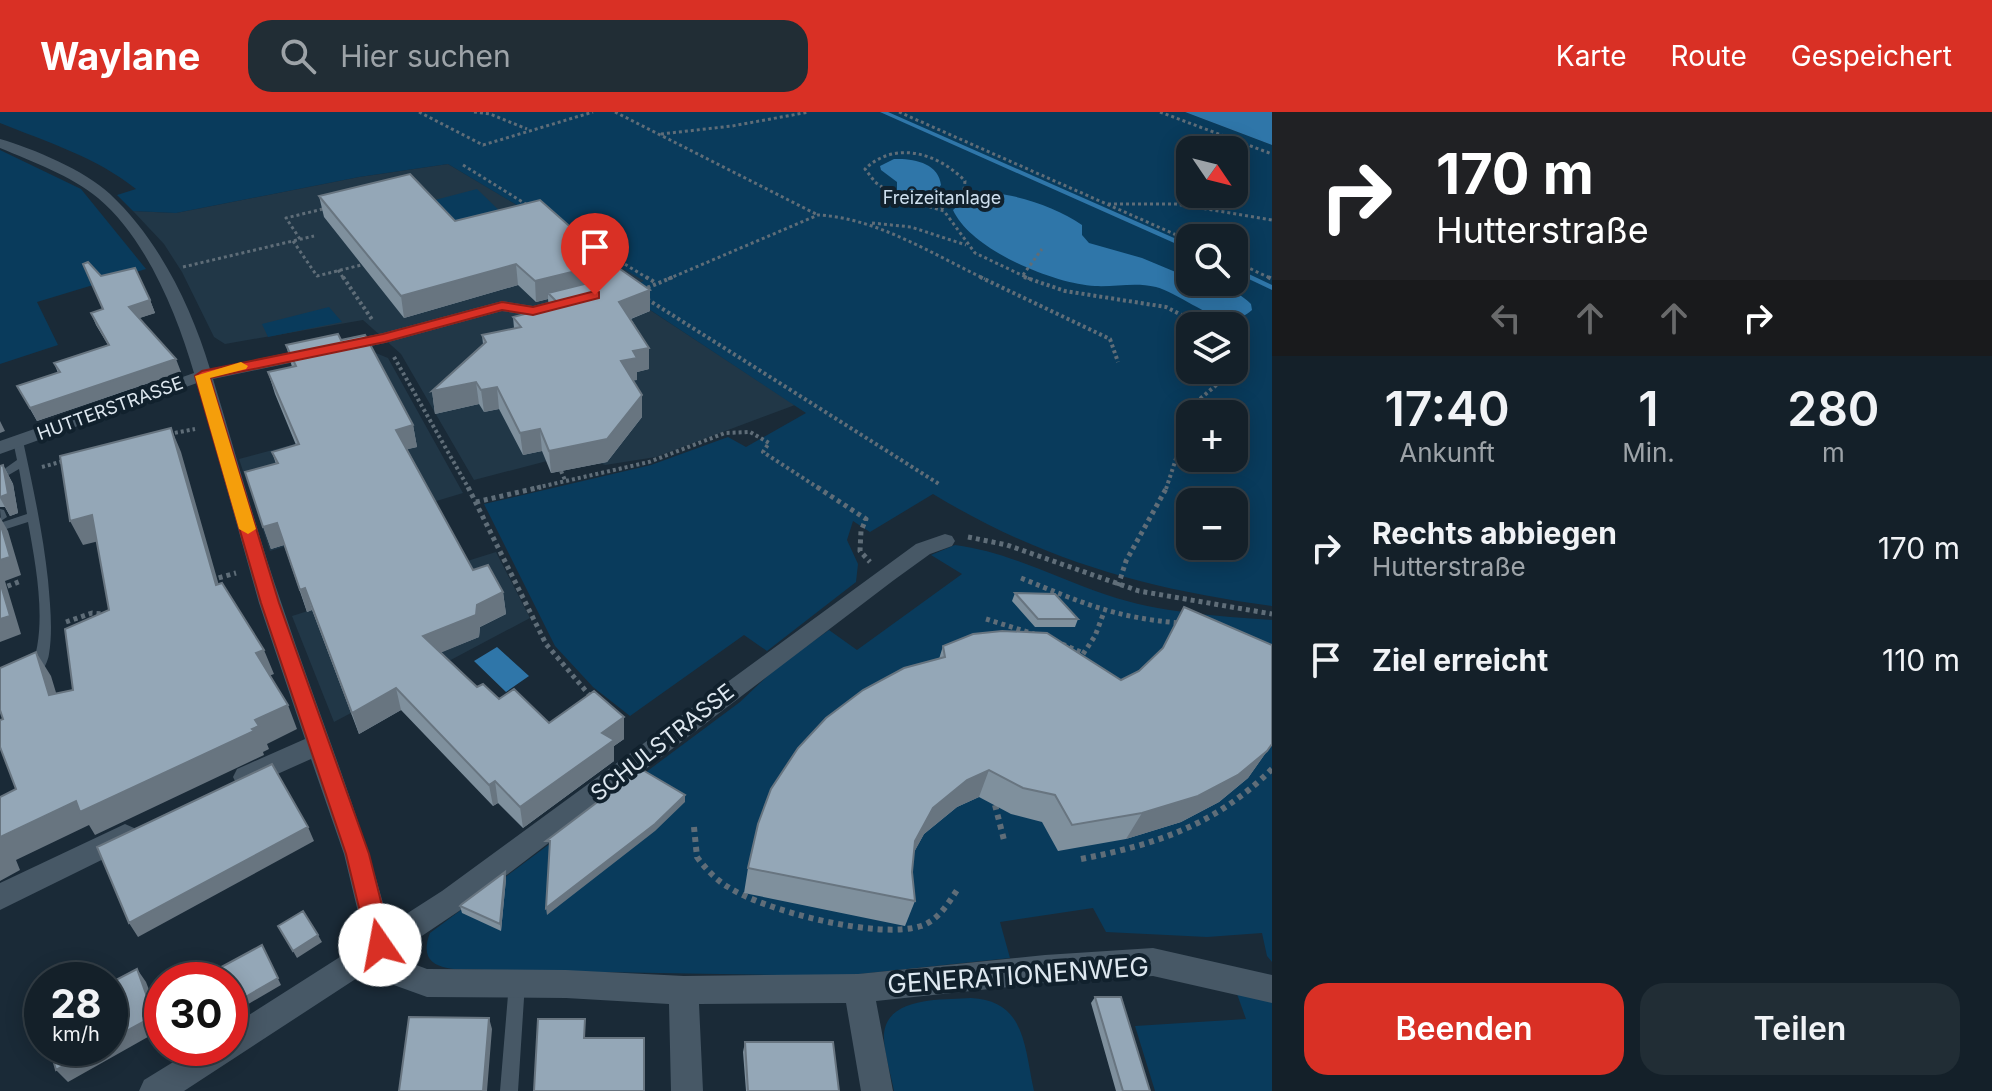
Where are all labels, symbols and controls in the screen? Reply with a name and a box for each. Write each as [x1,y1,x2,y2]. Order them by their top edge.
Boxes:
search box [248,20,808,92]
text: Waylane [40,33,200,79]
icon: search [276,34,320,78]
text: Hier suchen [340,38,511,74]
text: Karte [1556,39,1627,73]
text: Route [1671,39,1747,73]
text: Gespeichert [1791,39,1952,73]
north arrow [1176,136,1248,208]
map controls [1176,136,1248,560]
text: 170 m [1436,140,1594,208]
icon: right [1304,144,1408,248]
park label: Freizeitanlage [883,187,1001,208]
text: Hutterstraße [1436,208,1649,252]
pin [561,213,629,295]
button: search [1176,224,1248,296]
icon: arrive [573,225,617,269]
icon: left [1484,296,1528,340]
icon: ahead [1568,296,1612,340]
icon: ahead [1652,296,1696,340]
icon: right [1736,296,1780,340]
button: layers [1176,312,1248,384]
street label: HUTTERSTRASSE [34,372,186,444]
text: 17:40 [1384,379,1510,438]
text: 1 [1638,379,1659,438]
text: 280 [1787,379,1880,438]
button: + [1176,400,1248,472]
text: Ankunft [1399,437,1495,468]
text: Min. [1622,437,1675,468]
text: m [1822,437,1845,468]
button: − [1176,488,1248,560]
text: Rechts abbiegen [1372,515,1617,551]
icon: right [1304,526,1348,570]
text: 170 m [1878,530,1960,566]
text: Hutterstraße [1372,551,1526,582]
icon: arrive [1304,638,1348,682]
text: Ziel erreicht [1372,642,1548,678]
text: 110 m [1882,642,1960,678]
street label: SCHULSTRASSE [585,678,739,806]
position arrow [338,903,422,987]
street label: GENERATIONENWEG [886,950,1150,1000]
speed limit sign: 30 [144,962,248,1066]
text: 28 [50,979,102,1028]
button: Beenden [1304,983,1624,1075]
button: Teilen [1640,983,1960,1075]
text: km/h [52,1022,100,1046]

